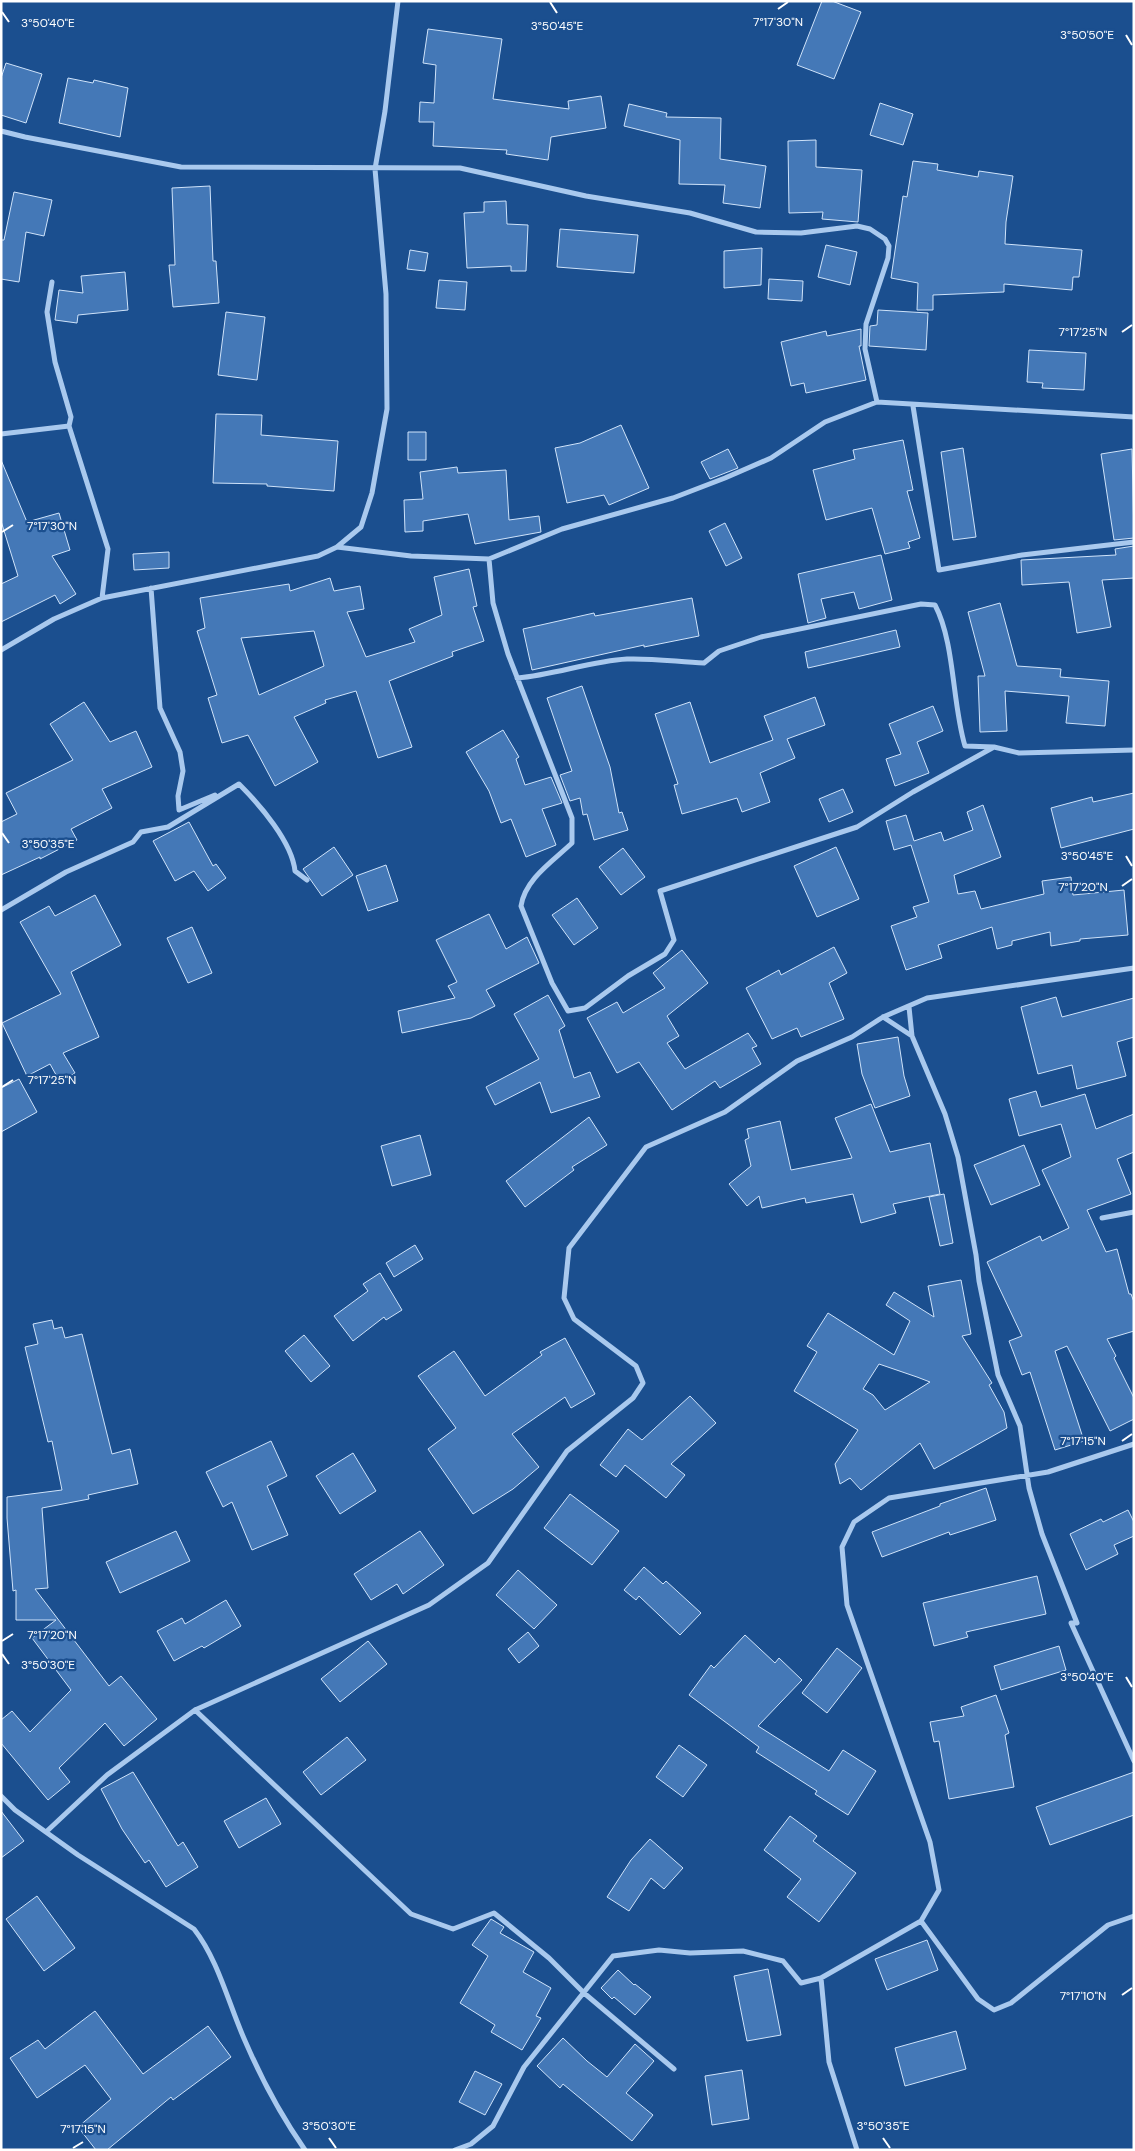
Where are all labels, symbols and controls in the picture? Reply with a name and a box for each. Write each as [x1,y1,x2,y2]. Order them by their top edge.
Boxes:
text: 7°17'30"N [753,14,803,30]
text: 3°50'40"E [21,15,75,31]
text: 3°50'45"E [531,18,584,34]
text: 3°50'50"E [1060,27,1114,43]
text: 7°17'25"N [1059,324,1107,340]
text: 7°17'30"N [27,518,77,534]
text: 3°50'35"E [21,836,75,852]
text: 3°50'45"E [1061,848,1114,864]
text: 7°17'20"N [1058,879,1108,895]
text: 7°17'25"N [28,1072,76,1088]
text: 7°17'15"N [1060,1433,1106,1449]
text: 7°17'20"N [27,1627,77,1643]
text: 3°50'30"E [21,1657,75,1673]
text: 3°50'40"E [1060,1669,1114,1685]
text: 7°17'10"N [1060,1988,1106,2004]
text: 3°50'30"E [302,2118,356,2134]
text: 3°50'35"E [856,2118,910,2134]
text: 7°17'15"N [60,2121,106,2137]

